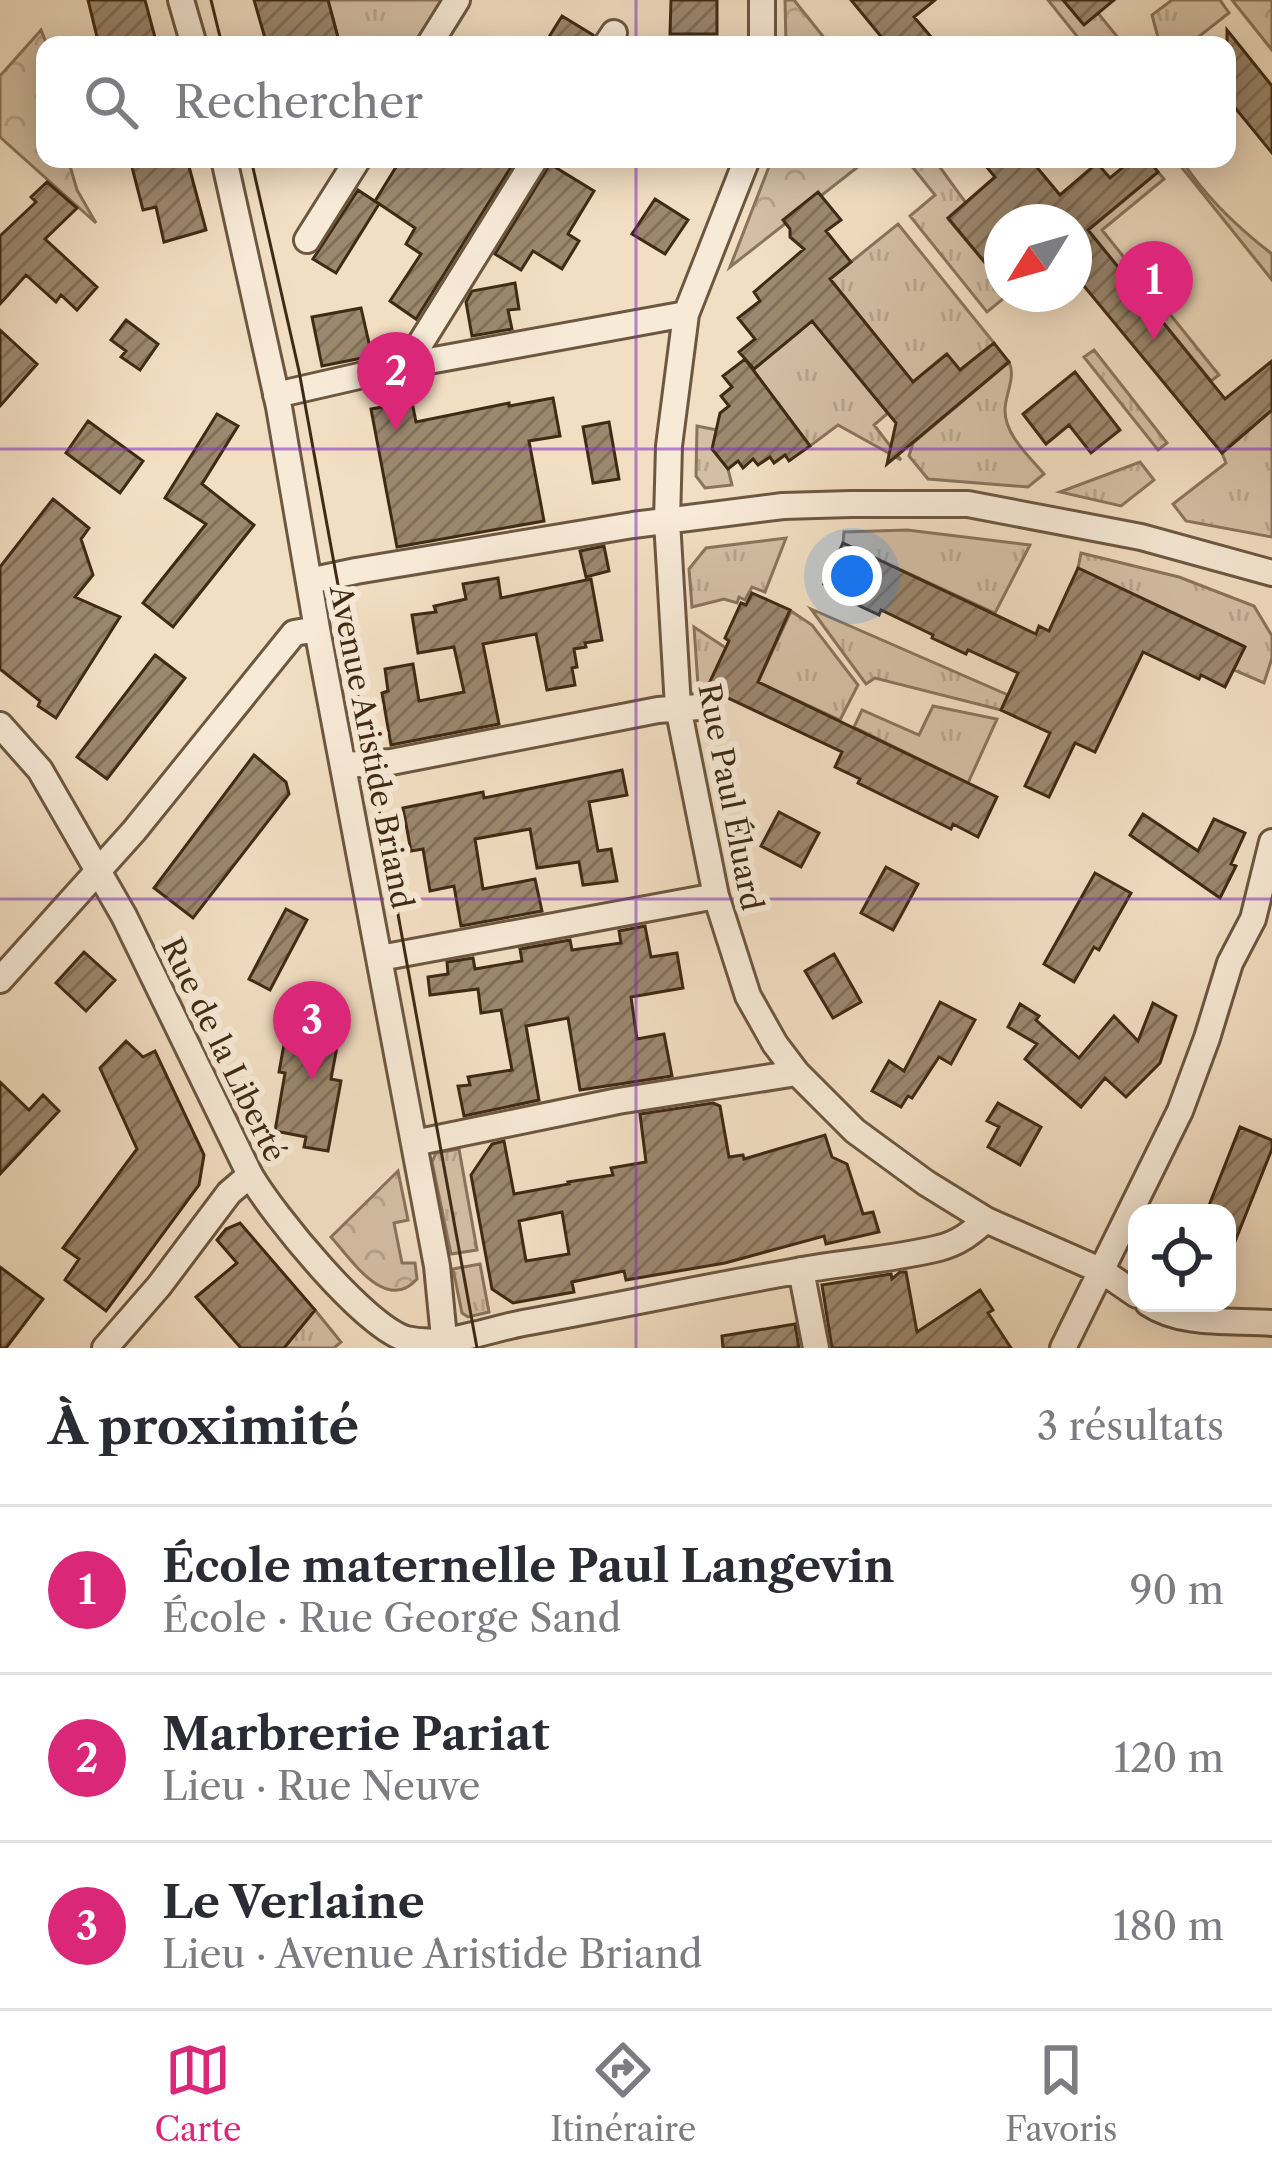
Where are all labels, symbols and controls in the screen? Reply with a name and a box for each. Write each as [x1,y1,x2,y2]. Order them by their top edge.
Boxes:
search box [36,36,1236,168]
icon: search [78,69,144,135]
text: Rechercher [174,74,423,130]
north arrow [984,204,1092,312]
pin: 1 [1115,241,1193,340]
pin: 2 [357,332,435,431]
your location [822,546,882,606]
street label: Avenue Aristide Briand [322,581,421,912]
street label: Rue Paul Éluard [690,680,771,913]
street label: Rue de la Liberté [153,932,294,1168]
pin: 3 [273,981,351,1080]
map controls [1128,1204,1236,1312]
button: locate [1128,1204,1236,1312]
text: À proximité [48,1395,359,1457]
text: 3 résultats [1037,1402,1224,1450]
text: École maternelle Paul Langevin [162,1538,895,1594]
text: 1 [78,1566,96,1614]
text: 90 m [1130,1566,1224,1614]
text: École · Rue George Sand [162,1594,621,1642]
text: Marbrerie Pariat [162,1706,550,1762]
text: 2 [75,1734,99,1782]
text: 120 m [1114,1734,1224,1782]
text: Lieu · Rue Neuve [162,1762,480,1810]
text: Le Verlaine [162,1874,425,1930]
text: 3 [76,1902,98,1950]
text: 180 m [1113,1902,1224,1950]
text: Lieu · Avenue Aristide Briand [162,1930,703,1978]
tab: Carte [154,2037,241,2150]
tab: Itinéraire [550,2037,696,2150]
tab: Favoris [1005,2037,1117,2150]

